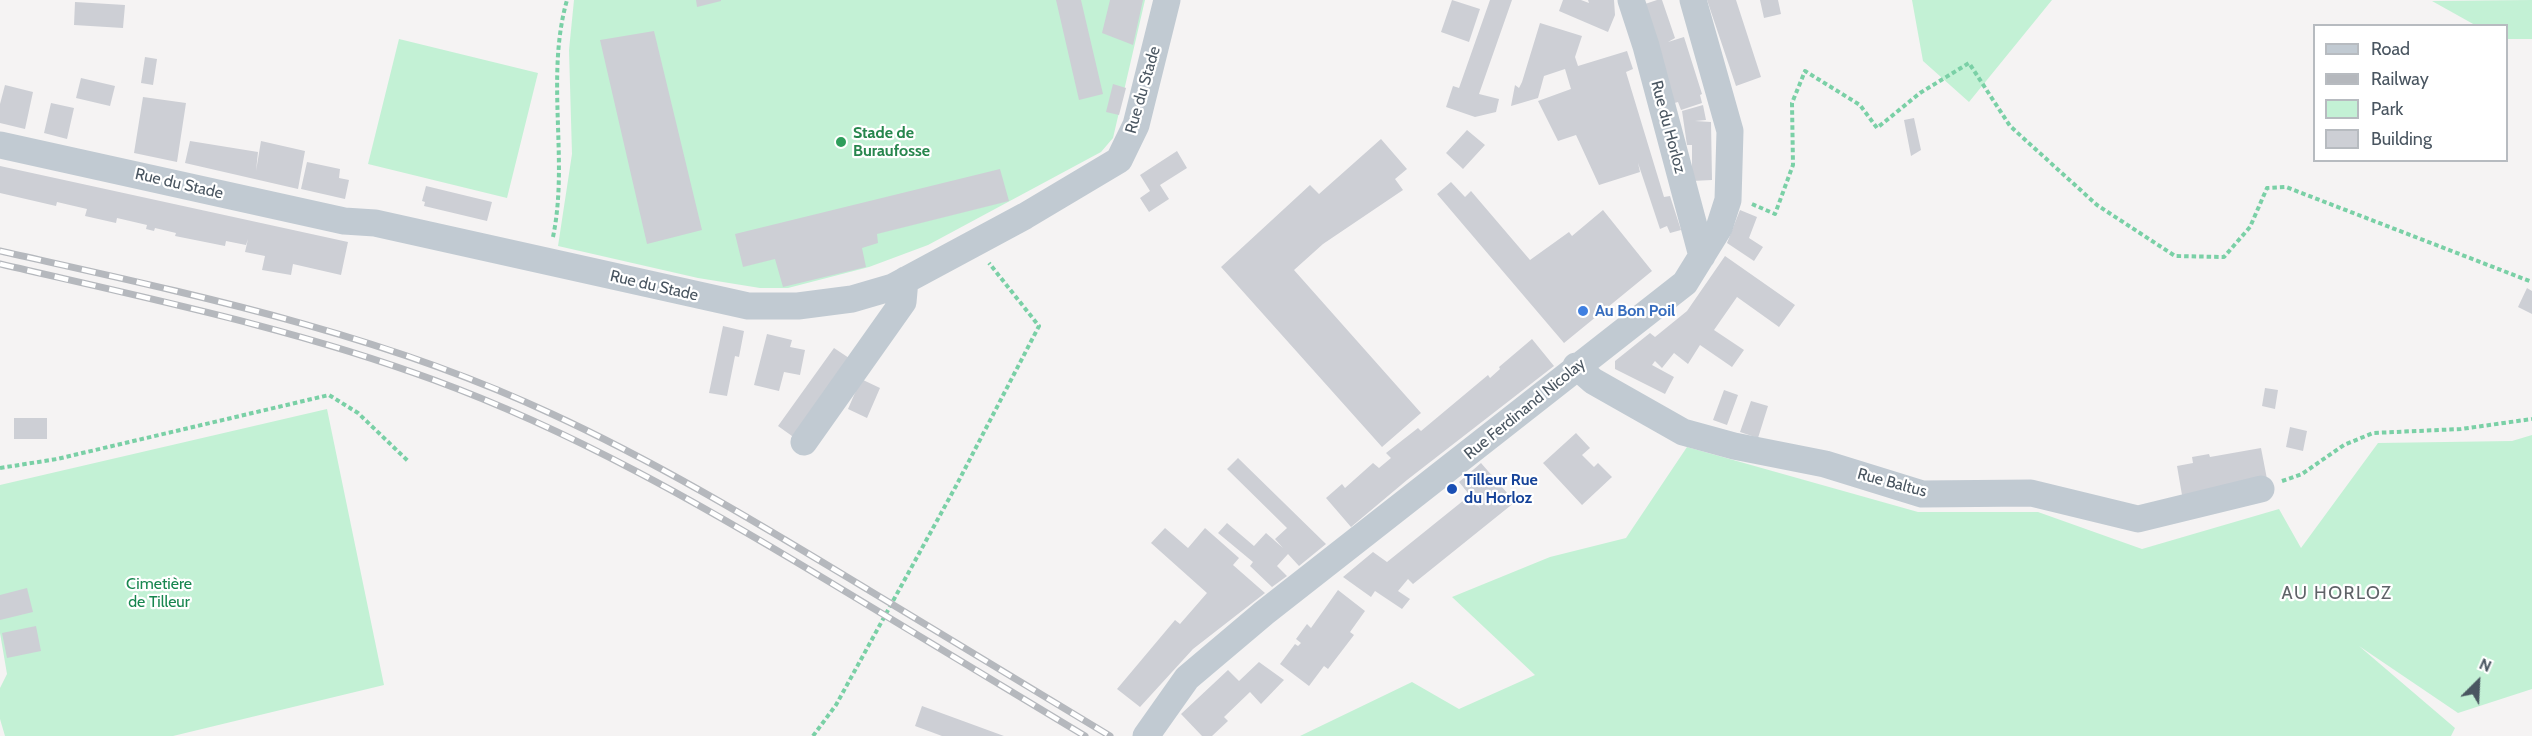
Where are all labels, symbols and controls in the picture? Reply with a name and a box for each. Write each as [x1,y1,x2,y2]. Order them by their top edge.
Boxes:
legend [2313,24,2508,162]
text: Road [2371,38,2410,60]
street label: Rue du Stade [1121,44,1165,136]
text: Railway [2371,68,2429,90]
street label: Rue du Horloz [1646,78,1690,176]
text: Park [2371,98,2403,120]
place label: Stade de Buraufosse [853,123,930,161]
text: Building [2371,128,2432,150]
marker: Stade de Buraufosse [834,135,848,149]
street label: Rue du Stade [133,165,225,203]
street label: Rue du Stade [608,267,700,305]
place label: Au Bon Poil [1595,301,1675,321]
marker: Au Bon Poil [1576,304,1590,318]
street label: Rue Ferdinand Nicolay [1461,354,1589,464]
street label: Rue Baltus [1855,465,1929,501]
place label: Tilleur Rue du Horloz [1464,470,1538,508]
marker: Tilleur Rue du Horloz [1445,482,1459,496]
park label: Cimetière de Tilleur [126,574,192,612]
district label: AU HORLOZ [2282,583,2392,605]
north arrow [2448,652,2508,712]
text: N [2476,654,2495,676]

